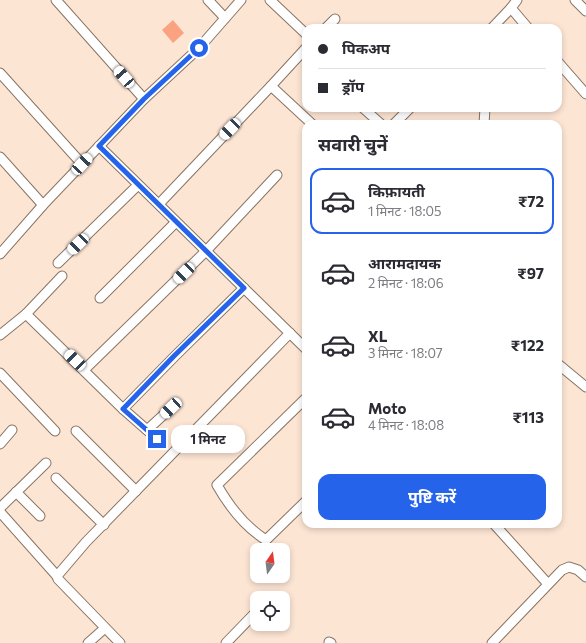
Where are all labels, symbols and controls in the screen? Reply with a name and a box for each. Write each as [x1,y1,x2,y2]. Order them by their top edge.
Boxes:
route start [190,39,208,57]
text: पिकअप [342,39,390,57]
car [112,64,136,90]
text: ड्रॉप [342,77,364,95]
car [217,116,243,142]
text: सवारी चुनें [318,133,388,155]
car [69,151,95,177]
text: किफ़ायती [368,182,425,200]
icon: car [320,183,356,219]
text: ₹72 [518,192,544,210]
text: 1 मिनट · 18:05 [368,203,441,219]
car [65,231,91,257]
text: आरामदायक [368,254,441,272]
icon: car [320,255,356,291]
car [171,260,197,286]
text: ₹97 [517,264,544,282]
text: 2 मिनट · 18:06 [368,275,444,291]
icon: car [320,327,356,363]
text: XL [368,327,387,345]
text: ₹122 [511,336,544,354]
text: 3 मिनट · 18:07 [368,345,443,361]
car [62,347,88,373]
car [158,395,184,421]
icon: car [320,399,356,435]
text: Moto [368,399,407,417]
text: ₹113 [512,408,544,426]
text: 4 मिनट · 18:08 [368,417,444,433]
callout: 1 मिनट [171,425,245,453]
route end [148,430,166,448]
text: 1 मिनट [190,431,226,447]
button: पुष्टि करें [318,474,546,520]
north arrow [250,543,290,583]
map controls [250,543,290,631]
button: locate [250,591,290,631]

